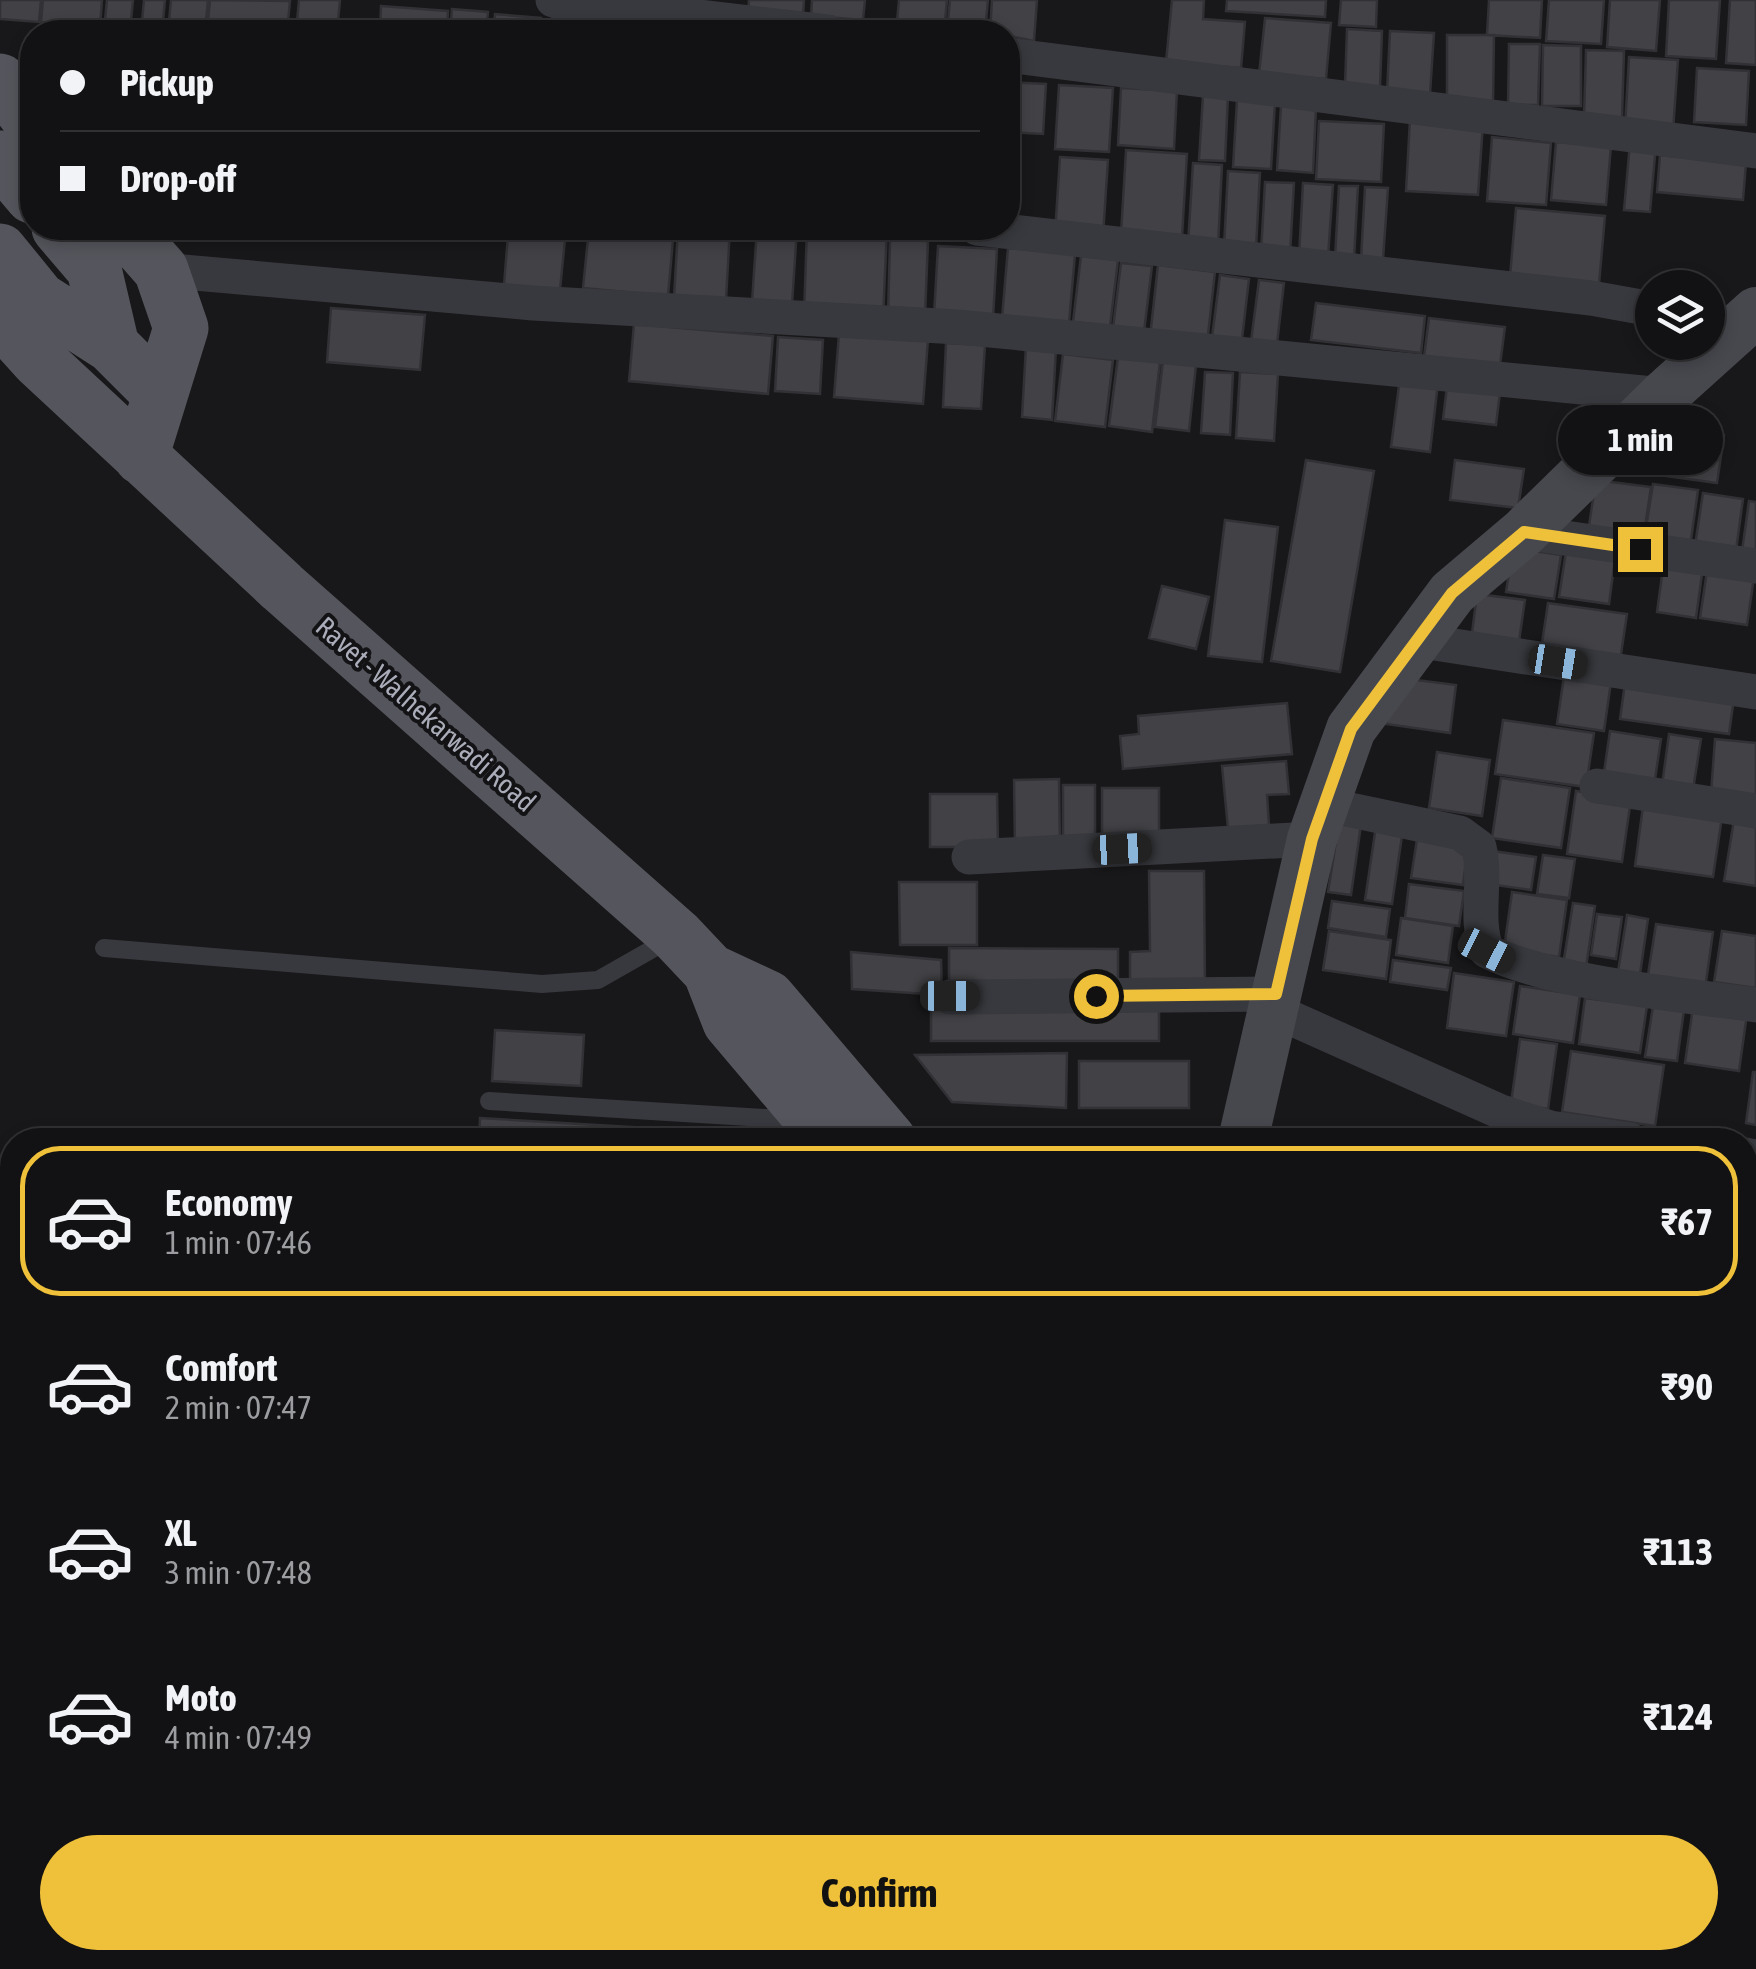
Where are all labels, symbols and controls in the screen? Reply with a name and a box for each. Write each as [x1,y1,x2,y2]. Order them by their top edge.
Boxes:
text: Pickup [120,61,214,104]
text: Drop-off [120,157,236,200]
map controls [1635,270,1725,360]
button: layers [1635,270,1725,360]
callout: 1 min [1558,404,1722,474]
text: 1 min [1608,421,1673,458]
route end [1618,527,1663,572]
street label: Ravet - Walhekarwadi Road [310,610,542,818]
car [1526,642,1590,682]
car [1091,832,1153,866]
car [1453,924,1521,978]
route start [1074,974,1119,1019]
car [920,981,980,1011]
icon: car [45,1176,135,1266]
text: Economy [165,1181,292,1224]
text: ₹67 [1661,1200,1713,1243]
text: 1 min · 07:46 [165,1224,312,1261]
icon: car [45,1341,135,1431]
text: Comfort [165,1346,277,1389]
text: ₹90 [1661,1365,1713,1408]
text: 2 min · 07:47 [165,1389,312,1426]
icon: car [45,1506,135,1596]
text: XL [165,1511,197,1554]
text: ₹113 [1643,1530,1713,1573]
text: 3 min · 07:48 [165,1554,312,1591]
icon: car [45,1671,135,1761]
text: Moto [165,1676,237,1719]
text: ₹124 [1643,1695,1713,1738]
text: 4 min · 07:49 [165,1719,312,1756]
button: Confirm [40,1835,1718,1950]

